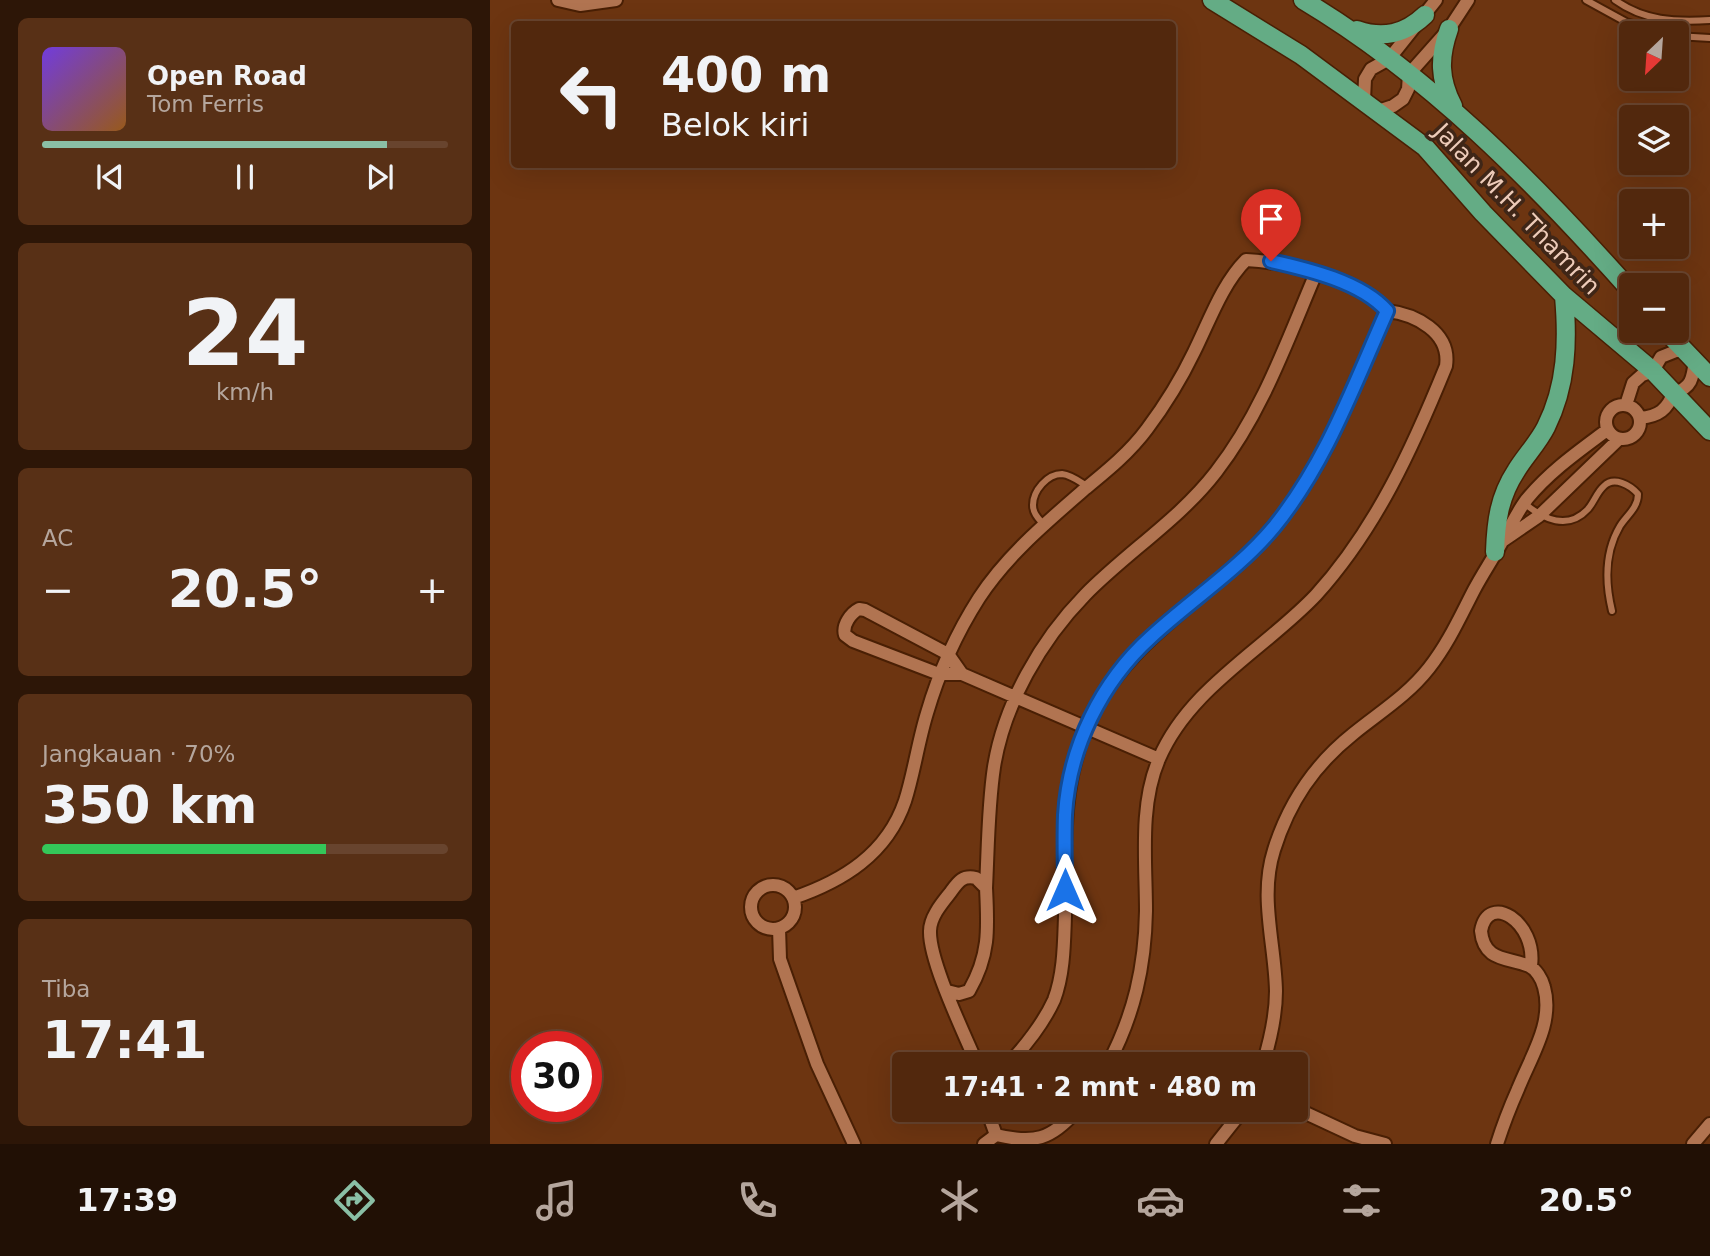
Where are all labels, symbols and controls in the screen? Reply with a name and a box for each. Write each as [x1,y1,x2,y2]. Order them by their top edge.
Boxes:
north arrow [1619,21,1689,91]
map controls [1619,21,1689,343]
text: 400 m [661,47,831,104]
icon: left [546,49,637,140]
text: Open Road [147,61,307,91]
text: Tom Ferris [147,91,264,117]
button: layers [1619,105,1689,175]
text: Belok kiri [661,106,809,144]
street label: Jalan M.H. Thamrin [1427,116,1606,300]
icon: previous [91,158,129,196]
icon: pause [226,158,264,196]
icon: next [361,158,399,196]
pin [1241,189,1301,261]
button: + [1619,189,1689,259]
icon: arrive [1252,200,1290,238]
button: − [1619,273,1689,343]
text: 24 [182,281,308,386]
text: km/h [216,379,274,405]
text: AC [42,525,73,551]
text: 20.5° [168,559,322,619]
text: − [42,568,74,612]
text: + [416,568,448,612]
text: Jangkauan · 70% [42,741,235,767]
text: 350 km [42,775,257,835]
position arrow [1028,853,1102,927]
text: Tiba [42,976,90,1002]
text: 17:41 [42,1010,208,1070]
speed limit sign: 30 [511,1031,602,1122]
text: 17:41 · 2 mnt · 480 m [943,1072,1257,1102]
icon: directions [330,1176,379,1225]
icon: music [532,1176,581,1225]
icon: phone [733,1176,782,1225]
icon: climate [935,1176,984,1225]
icon: car [1136,1176,1185,1225]
icon: filters [1337,1176,1386,1225]
text: 17:39 [76,1181,178,1219]
text: 20.5° [1539,1181,1634,1219]

